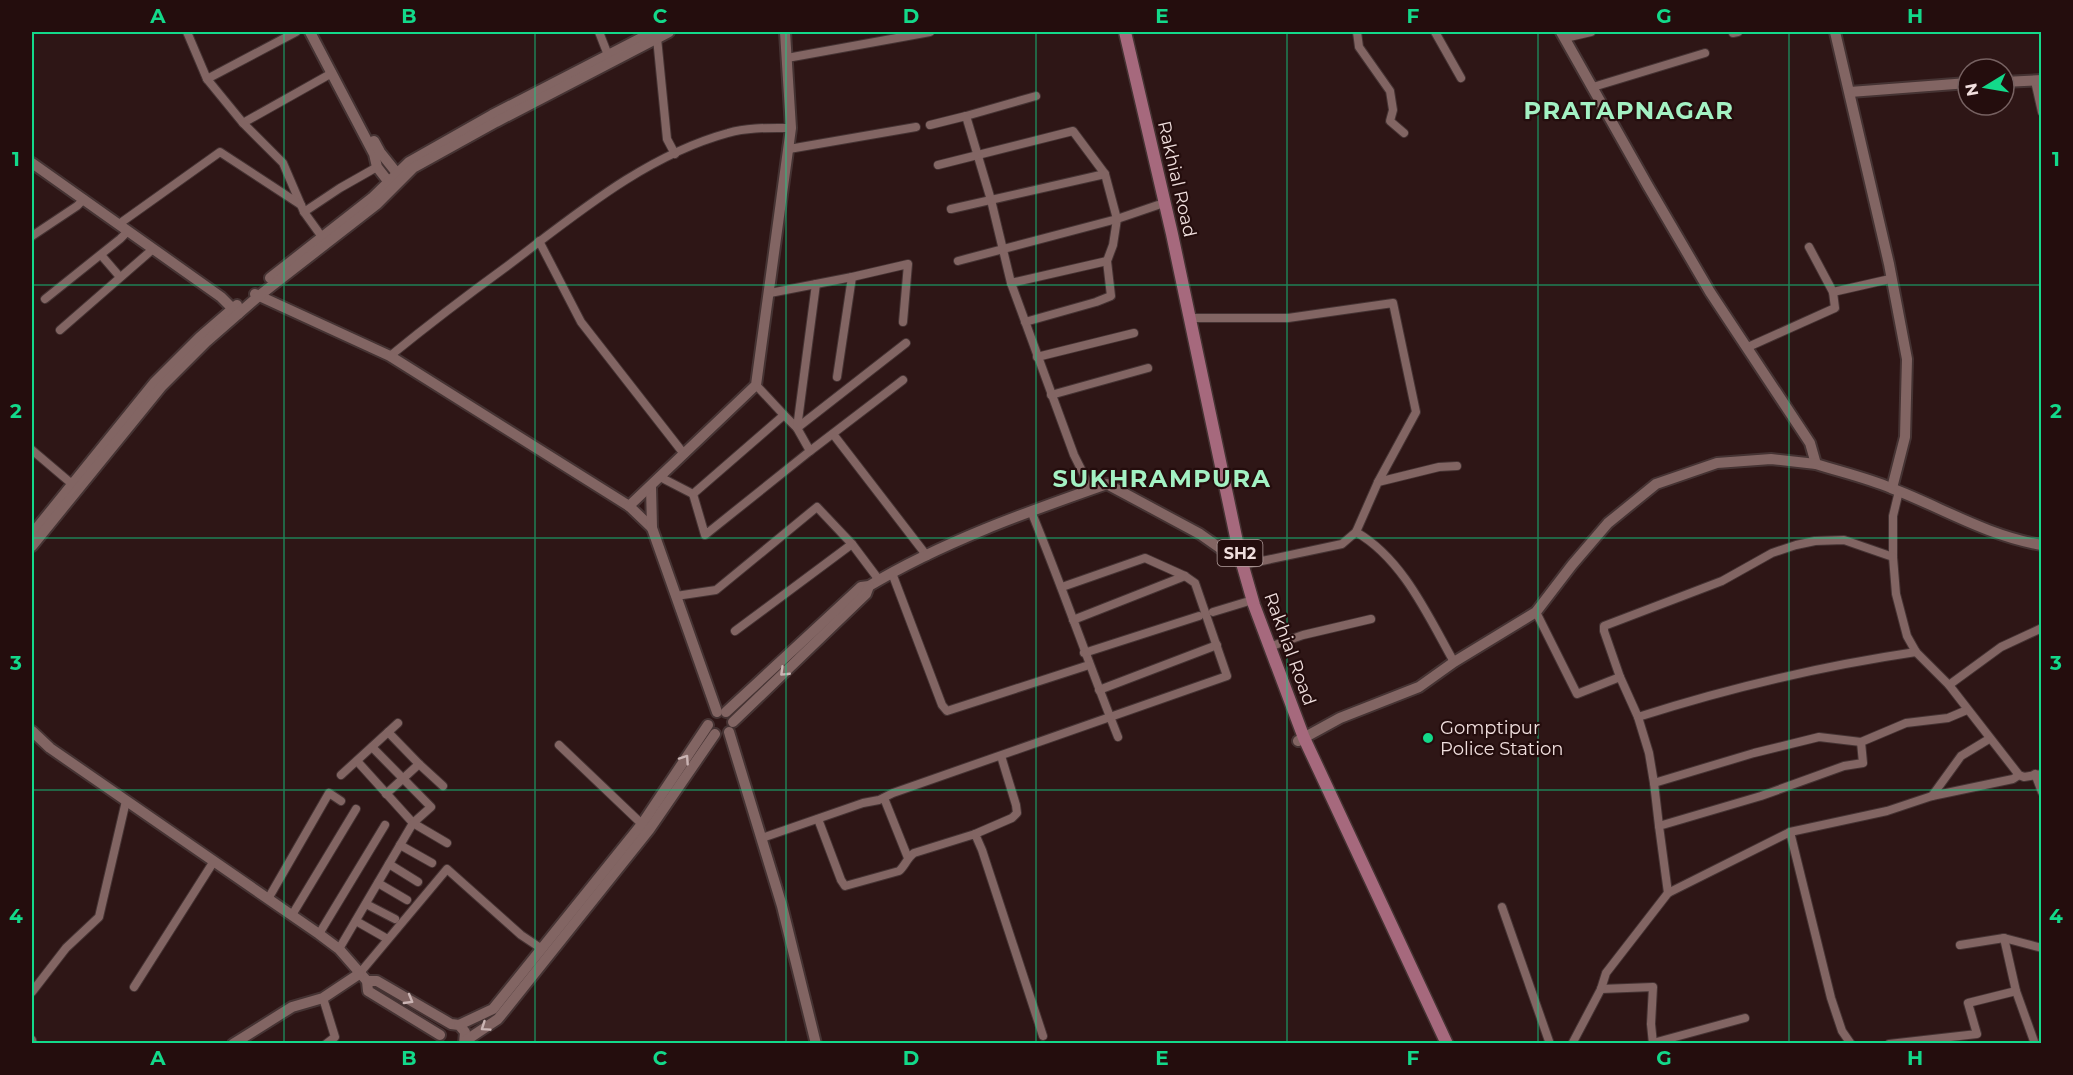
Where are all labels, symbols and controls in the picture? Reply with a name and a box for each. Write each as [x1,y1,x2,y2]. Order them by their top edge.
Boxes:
text: A [149,4,166,28]
text: B [401,4,417,28]
text: C [653,4,668,28]
text: D [903,4,919,28]
text: E [1155,4,1169,28]
text: F [1407,4,1420,28]
text: G [1656,4,1672,28]
text: H [1907,4,1923,28]
north arrow [1956,57,2016,117]
text: N [1961,82,1982,98]
district label: PRATAPNAGAR [1524,96,1734,125]
street label: Rakhial Road [1153,119,1201,239]
text: 1 [12,147,20,171]
text: 1 [2052,147,2060,171]
text: 2 [10,399,22,423]
text: 2 [2050,399,2062,423]
district label: SUKHRAMPURA [1052,464,1272,493]
road number: SH2 [1218,540,1262,566]
street label: Rakhial Road [1259,590,1321,708]
text: 3 [9,651,22,675]
text: 3 [2049,651,2062,675]
one-way arrow [780,665,790,676]
place label: Gomptipur Police Station [1440,717,1563,760]
marker: Gomptipur Police Station [1421,731,1435,745]
one-way arrow [678,755,689,766]
text: 4 [9,904,23,928]
text: 4 [2049,904,2063,928]
one-way arrow [403,993,414,1004]
one-way arrow [481,1020,491,1032]
text: A [149,1046,166,1070]
text: B [401,1046,417,1070]
text: C [653,1046,668,1070]
text: D [903,1046,919,1070]
text: E [1155,1046,1169,1070]
text: F [1407,1046,1420,1070]
text: G [1656,1046,1672,1070]
text: H [1907,1046,1923,1070]

